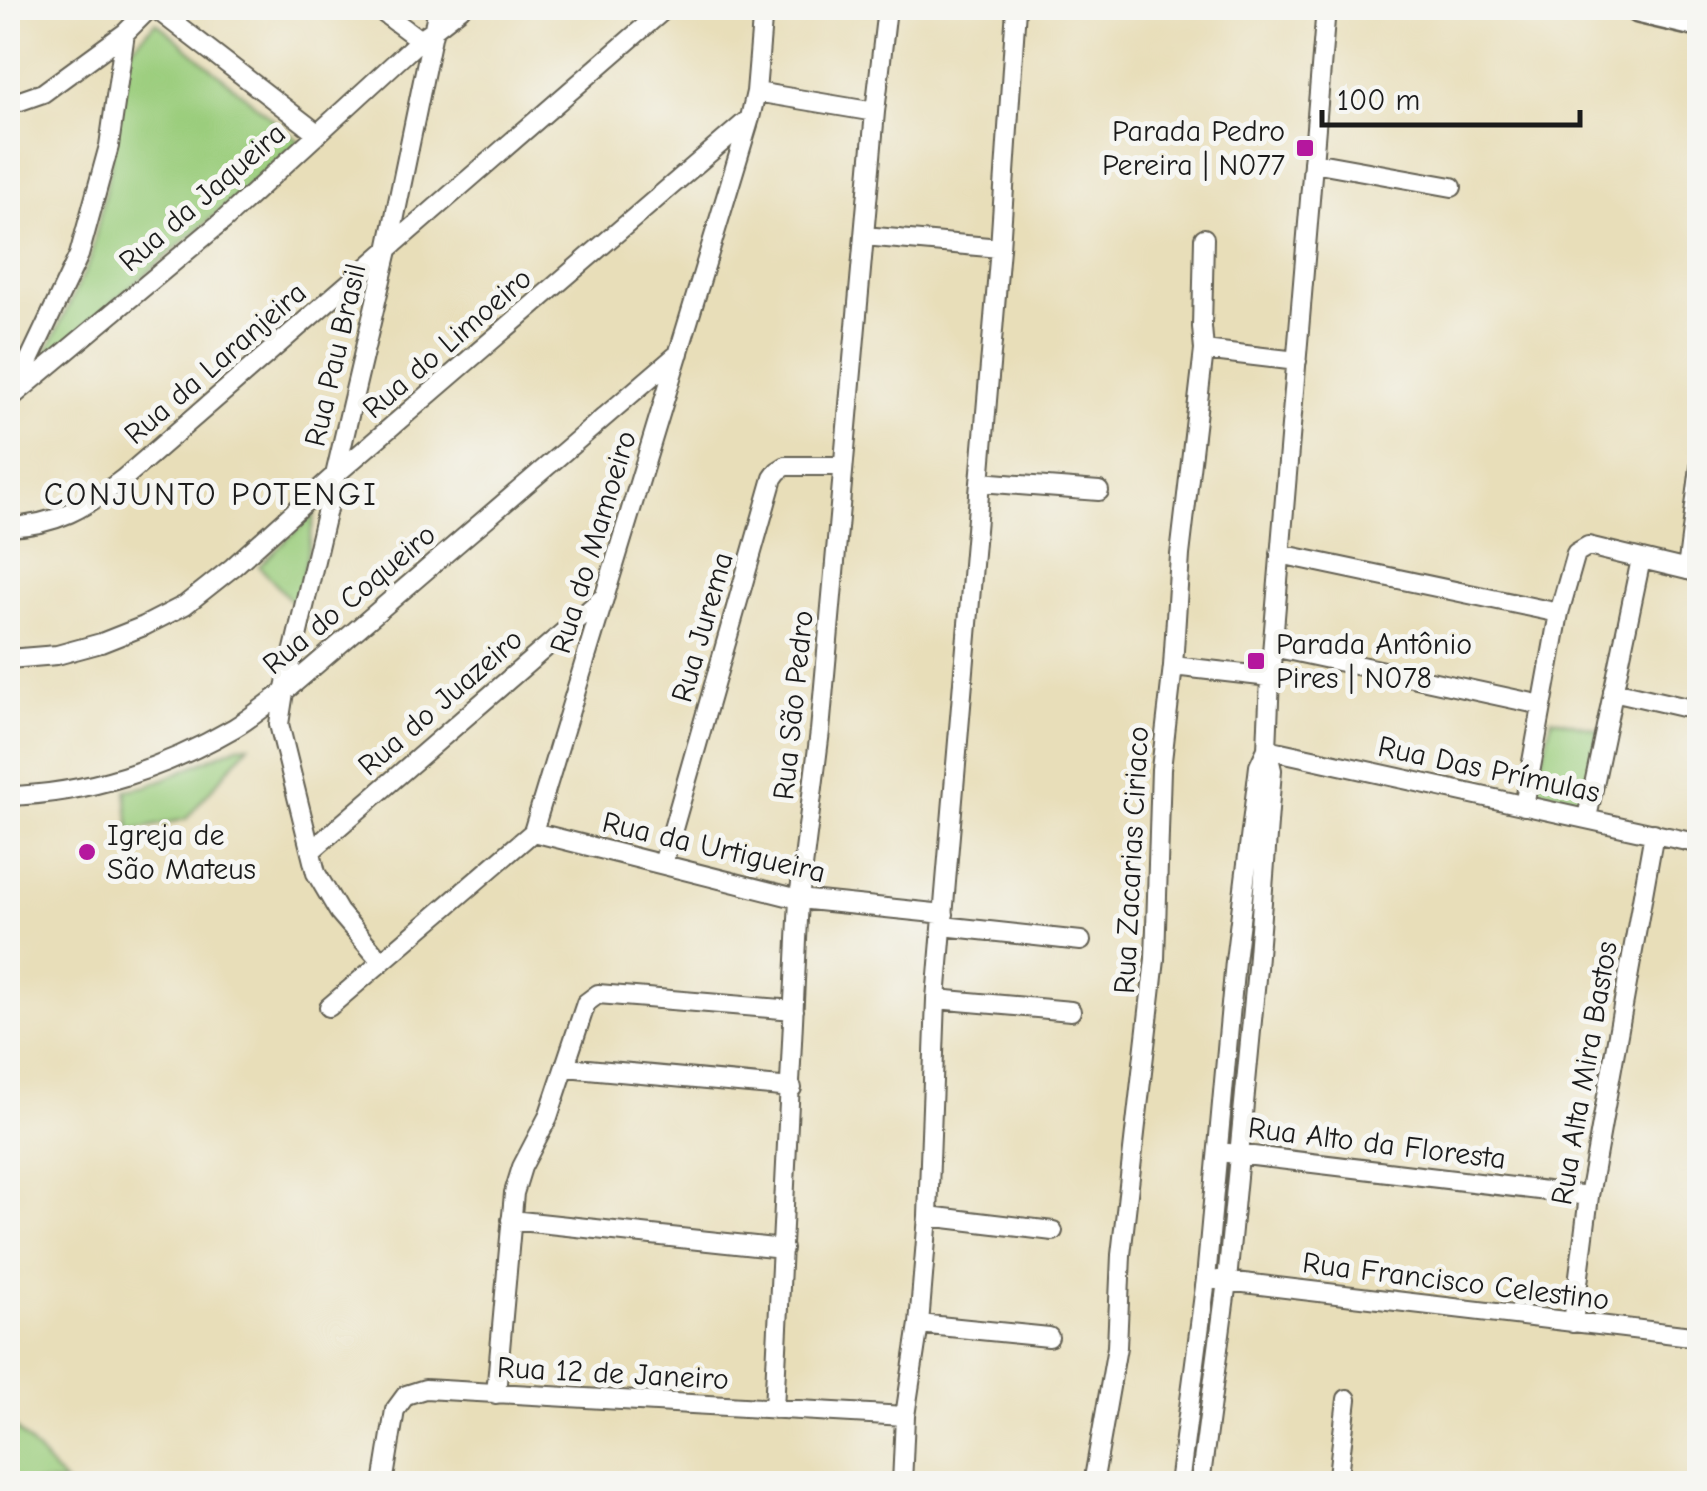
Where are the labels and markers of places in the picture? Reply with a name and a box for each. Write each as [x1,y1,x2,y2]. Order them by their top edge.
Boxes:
place label: Parada Pedro Pereira | N077 [1102,114,1285,183]
marker: Parada Pedro Pereira | N077 [1294,137,1316,159]
place label: Parada Antônio Pires | N078 [1276,627,1472,696]
marker: Parada Antônio Pires | N078 [1245,650,1267,672]
place label: Igreja de São Mateus [107,818,256,887]
marker: Igreja de São Mateus [76,841,98,863]

